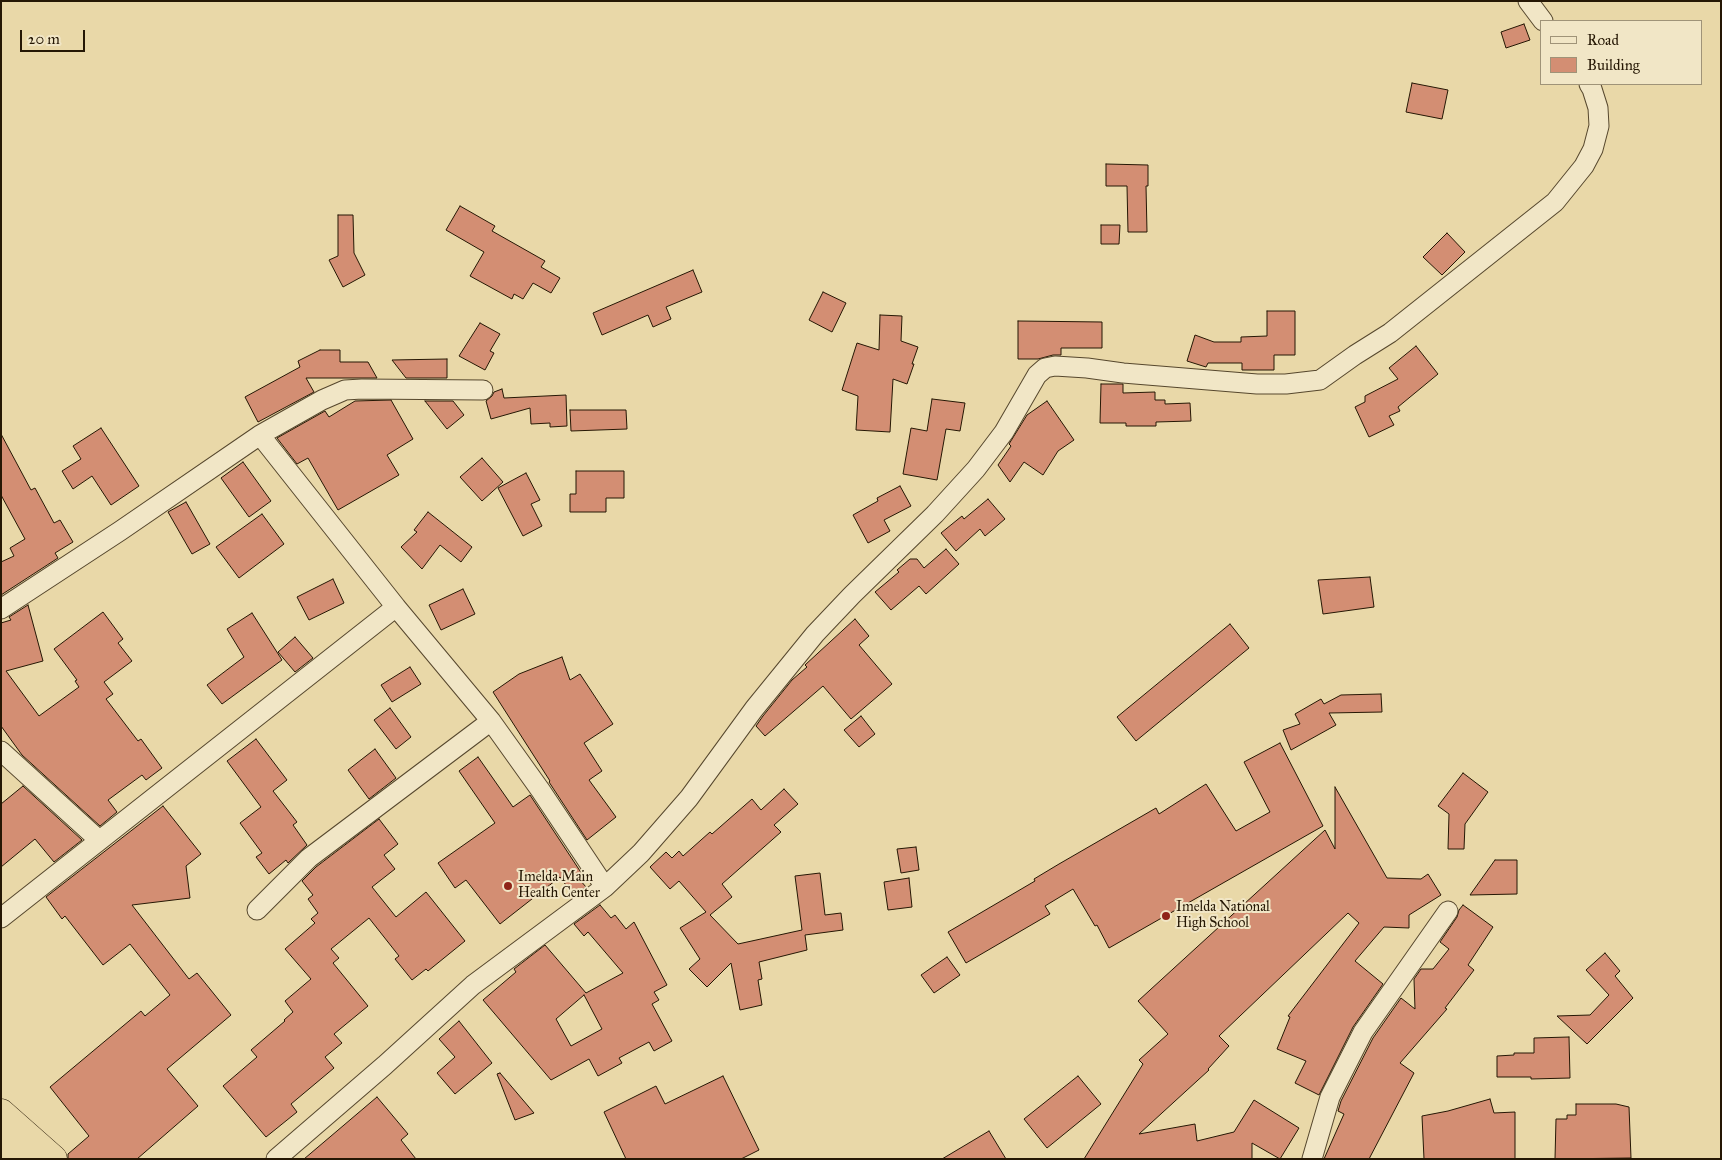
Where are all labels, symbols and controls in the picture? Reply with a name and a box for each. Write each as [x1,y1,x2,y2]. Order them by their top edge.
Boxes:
scale bar [22,20,88,52]
legend [1540,20,1702,85]
text: 20 m [28,30,60,48]
text: Road [1587,31,1619,49]
text: Building [1587,56,1640,74]
place label: Imelda Main Health Center [518,870,600,902]
marker: Imelda Main Health Center [502,880,514,892]
place label: Imelda National High School [1176,900,1270,932]
marker: Imelda National High School [1160,910,1172,922]

